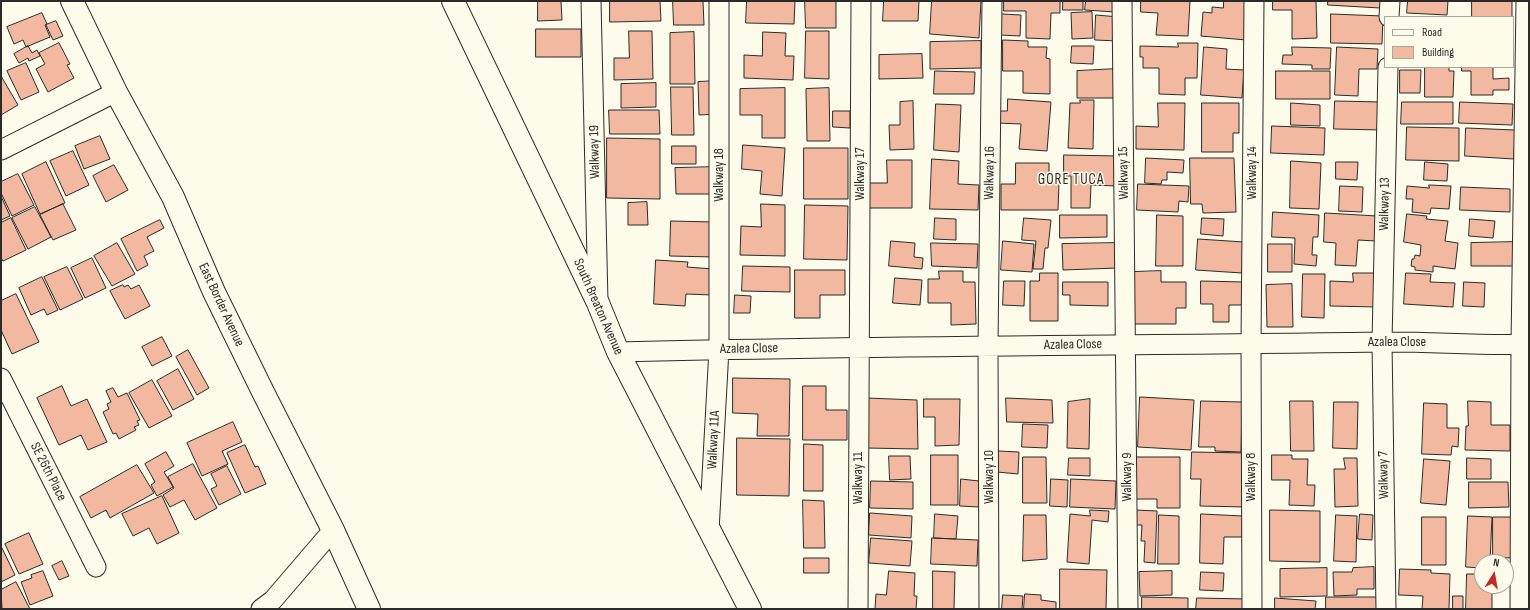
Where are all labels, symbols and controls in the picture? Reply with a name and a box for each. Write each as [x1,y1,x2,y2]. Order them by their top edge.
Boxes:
legend [1384,16,1514,68]
text: Road [1422,25,1442,40]
text: Building [1422,45,1454,60]
street label: Walkway 19 [586,125,604,179]
street label: Walkway 16 [981,146,999,200]
street label: Walkway 15 [1115,146,1133,200]
street label: Walkway 14 [1244,146,1260,200]
street label: Walkway 17 [852,147,868,201]
street label: Walkway 18 [711,148,727,202]
district label: GORE TUCA [1038,171,1104,189]
street label: Walkway 13 [1376,177,1394,231]
street label: South Breaton Avenue [569,256,627,358]
street label: East Border Avenue [194,261,248,349]
street label: Azalea Close [1368,334,1426,350]
street label: Azalea Close [1044,336,1102,354]
street label: Azalea Close [720,340,778,358]
street label: Walkway 11A [704,410,724,470]
street label: SE 26th Place [26,440,70,504]
street label: Walkway 10 [981,450,997,504]
street label: Walkway 7 [1375,451,1393,499]
street label: Walkway 11 [850,452,866,504]
street label: Walkway 9 [1119,453,1135,501]
street label: Walkway 8 [1243,453,1259,501]
north arrow [1474,554,1514,594]
text: N [1492,556,1500,570]

